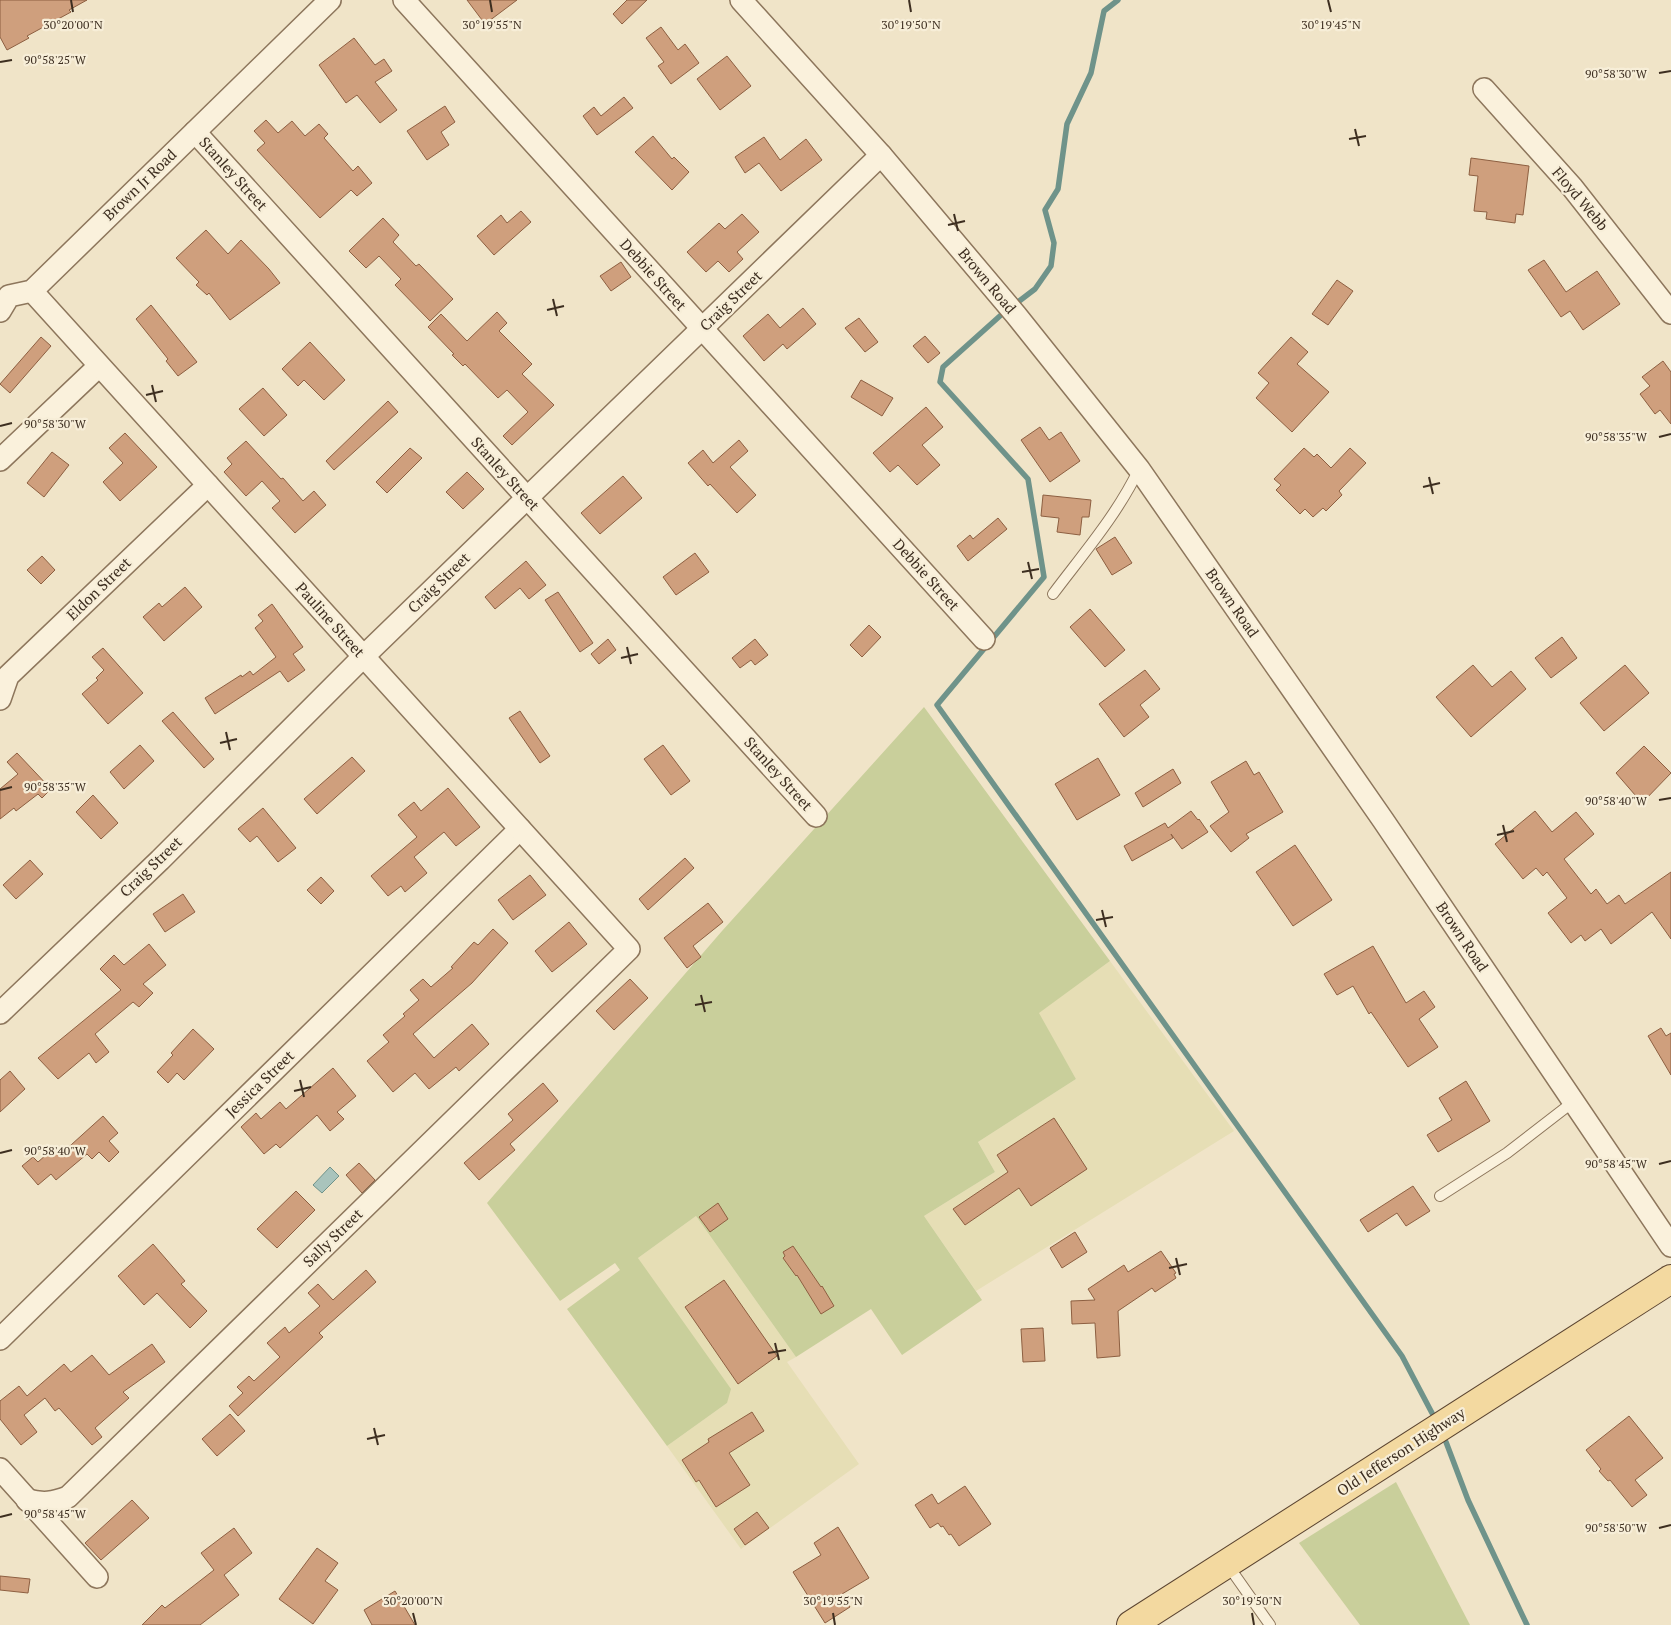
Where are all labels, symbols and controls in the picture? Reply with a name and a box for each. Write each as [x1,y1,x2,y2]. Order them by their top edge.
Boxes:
text: 30°20'00"N [43,17,103,32]
text: 30°19'55"N [462,17,522,32]
text: 30°19'50"N [881,17,941,32]
text: 30°19'45"N [1301,17,1361,32]
text: 90°58'25"W [24,52,87,67]
text: 90°58'30"W [1585,66,1648,81]
street label: Stanley Street [195,132,273,215]
street label: Brown Jr Road [98,144,180,224]
street label: Floyd Webb [1548,162,1613,234]
street label: Debbie Street [616,234,692,315]
street label: Brown Road [954,243,1021,317]
street label: Craig Street [695,265,766,335]
text: 90°58'30"W [24,416,87,431]
text: 90°58'35"W [1585,429,1648,444]
street label: Stanley Street [467,432,545,515]
street label: Debbie Street [889,534,965,615]
street label: Craig Street [403,547,474,617]
street label: Eldon Street [62,552,135,624]
street label: Brown Road [1202,564,1264,641]
street label: Pauline Street [292,578,370,661]
street label: Stanley Street [740,732,818,815]
text: 90°58'35"W [24,779,87,794]
text: 90°58'40"W [1585,793,1648,808]
street label: Craig Street [115,831,186,901]
street label: Brown Road [1432,898,1494,975]
street label: Jessica Street [221,1045,298,1121]
text: 90°58'40"W [24,1143,87,1158]
text: 90°58'45"W [1585,1156,1648,1171]
street label: Sally Street [298,1203,367,1271]
street label: Old Jefferson Highway [1332,1402,1469,1500]
text: 90°58'45"W [24,1506,87,1521]
text: 90°58'50"W [1585,1520,1648,1535]
text: 30°20'00"N [383,1593,443,1608]
text: 30°19'55"N [803,1593,863,1608]
text: 30°19'50"N [1222,1593,1282,1608]

